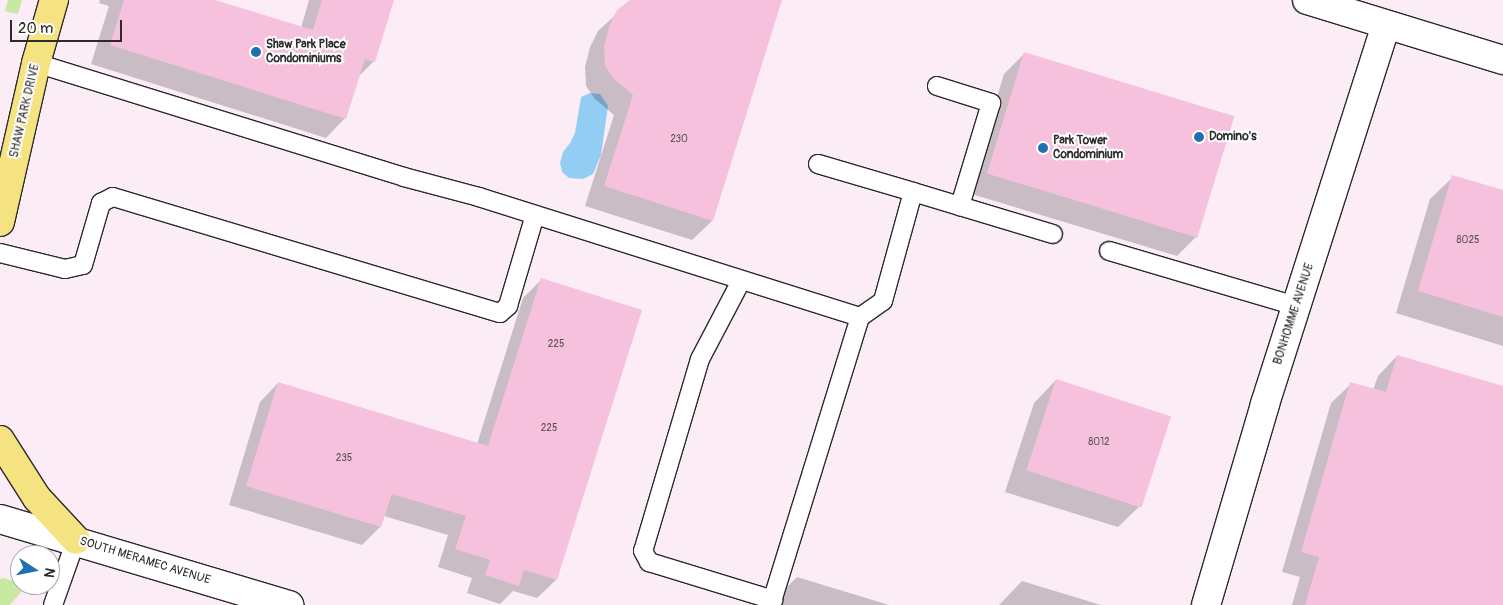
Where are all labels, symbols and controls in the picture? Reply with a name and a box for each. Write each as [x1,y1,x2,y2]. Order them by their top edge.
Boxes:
scale bar [12,10,125,42]
text: 20 m [18,19,53,38]
place label: Shaw Park Place Condominiums [266,38,346,66]
marker: Shaw Park Place Condominiums [250,46,262,58]
street label: SHAW PARK DRIVE [7,63,43,159]
place label: Domino's [1209,130,1256,144]
marker: Domino's [1193,131,1205,143]
house number: 230 [670,134,688,146]
place label: Park Tower Condominium [1053,134,1123,162]
marker: Park Tower Condominium [1037,142,1049,154]
house number: 8025 [1457,235,1479,247]
street label: BONHOMME AVENUE [1271,261,1317,367]
house number: 225 [548,339,564,351]
house number: 225 [541,423,557,435]
house number: 8012 [1088,437,1110,449]
house number: 235 [336,453,352,465]
street label: SOUTH MERAMEC AVENUE [78,534,212,588]
north arrow [10,545,60,595]
text: N [40,566,58,579]

